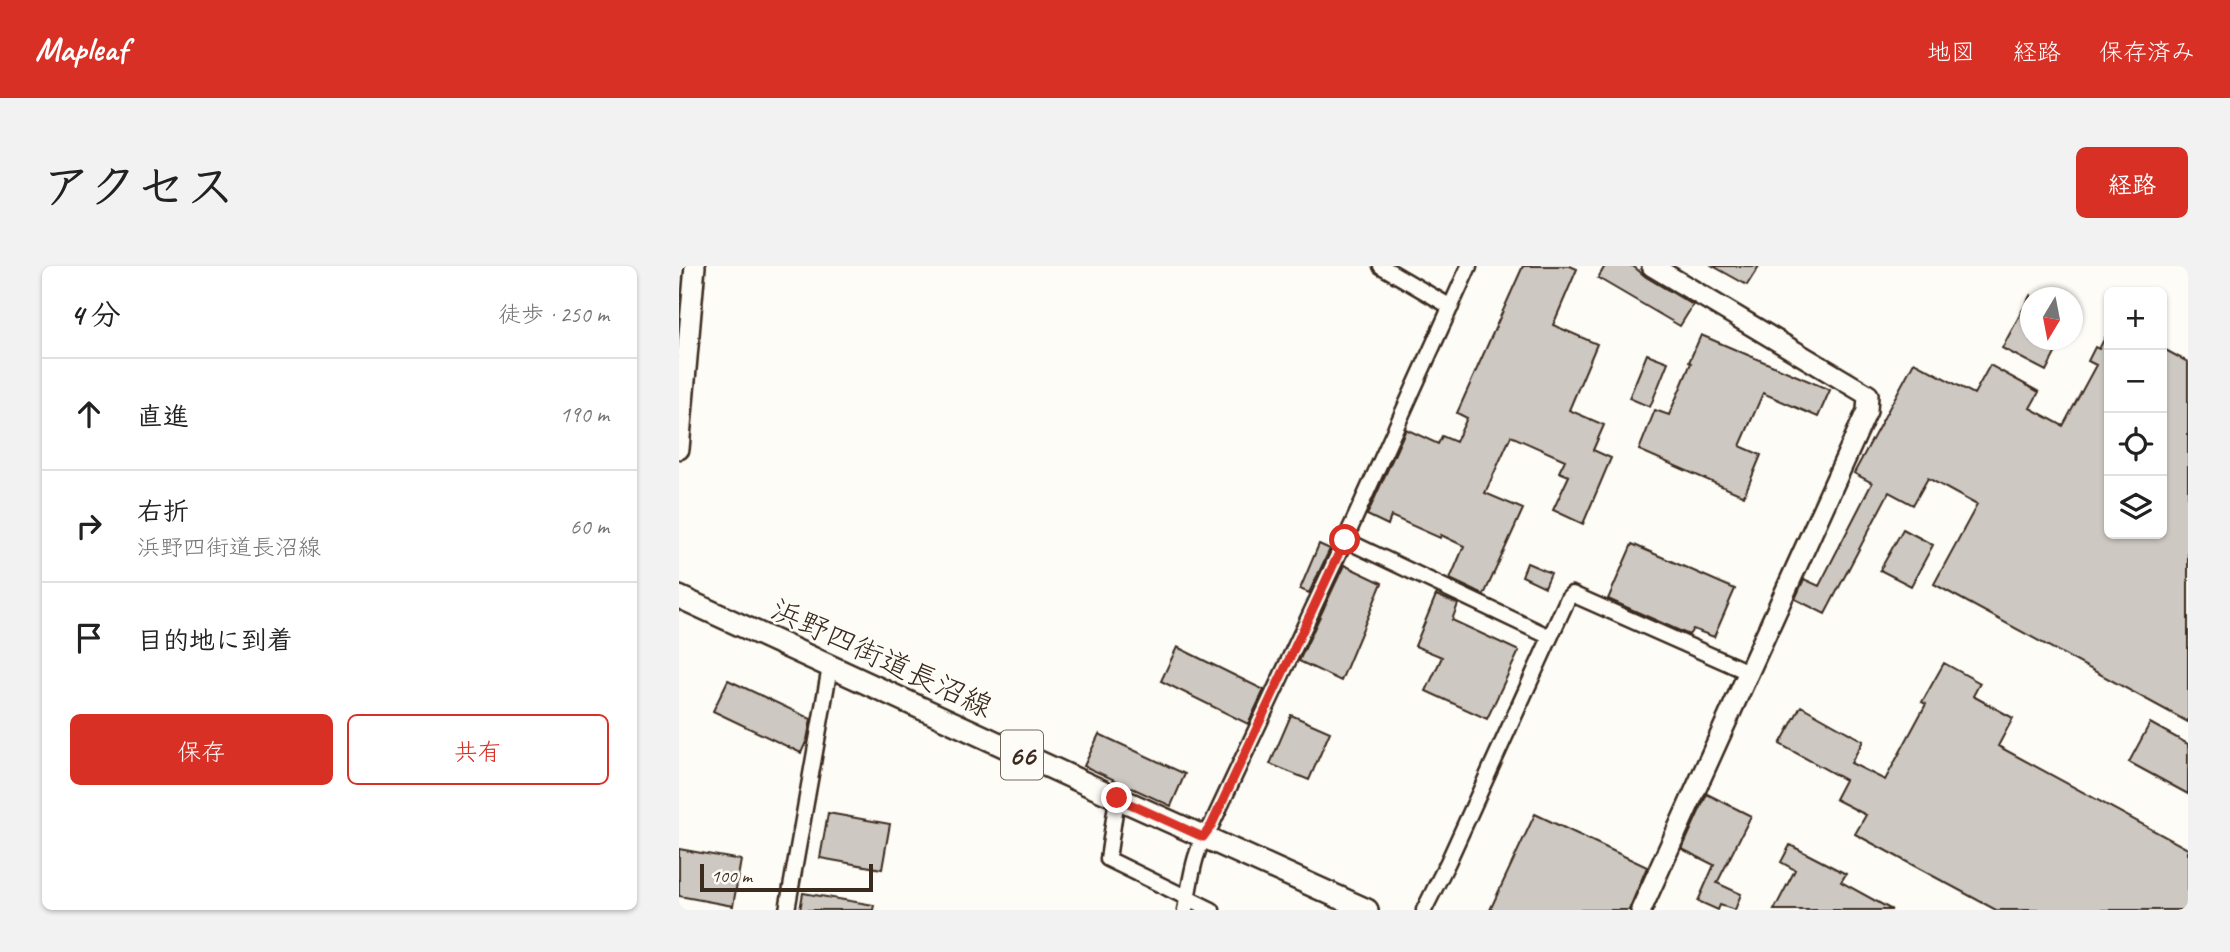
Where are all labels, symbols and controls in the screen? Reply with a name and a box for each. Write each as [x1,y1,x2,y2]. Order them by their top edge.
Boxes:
text: Mapleaf [35,28,127,70]
text: 地図 [1927,37,1975,67]
text: 経路 [2013,37,2061,67]
text: 保存済み [2099,37,2195,67]
button: 経路 [2076,147,2188,218]
text: アクセス [42,156,235,218]
north arrow [2020,287,2083,350]
map controls [2104,287,2167,539]
button: + [2104,287,2167,350]
text: 4 分 [70,296,121,334]
text: 徒歩 · 250 m [498,300,609,329]
button: − [2104,350,2167,413]
icon: ahead [70,395,108,433]
text: 直進 [137,400,189,433]
text: 190 m [560,400,609,429]
button: locate [2104,413,2167,476]
button: layers [2104,476,2167,539]
text: 右折 [137,495,189,528]
icon: right [70,507,108,545]
text: 60 m [570,512,609,541]
route start [1329,524,1360,555]
text: 浜野四街道長沼線 [137,533,321,562]
street label: 浜野四街道長沼線 [765,590,999,726]
icon: arrive [70,619,108,657]
text: 目的地に到着 [137,624,293,657]
button: 保存 [70,714,333,785]
button: 共有 [347,714,609,785]
road number: 66 [1001,730,1043,780]
route end [1101,782,1132,813]
scale bar [700,861,873,893]
text: 100 m [711,864,752,888]

